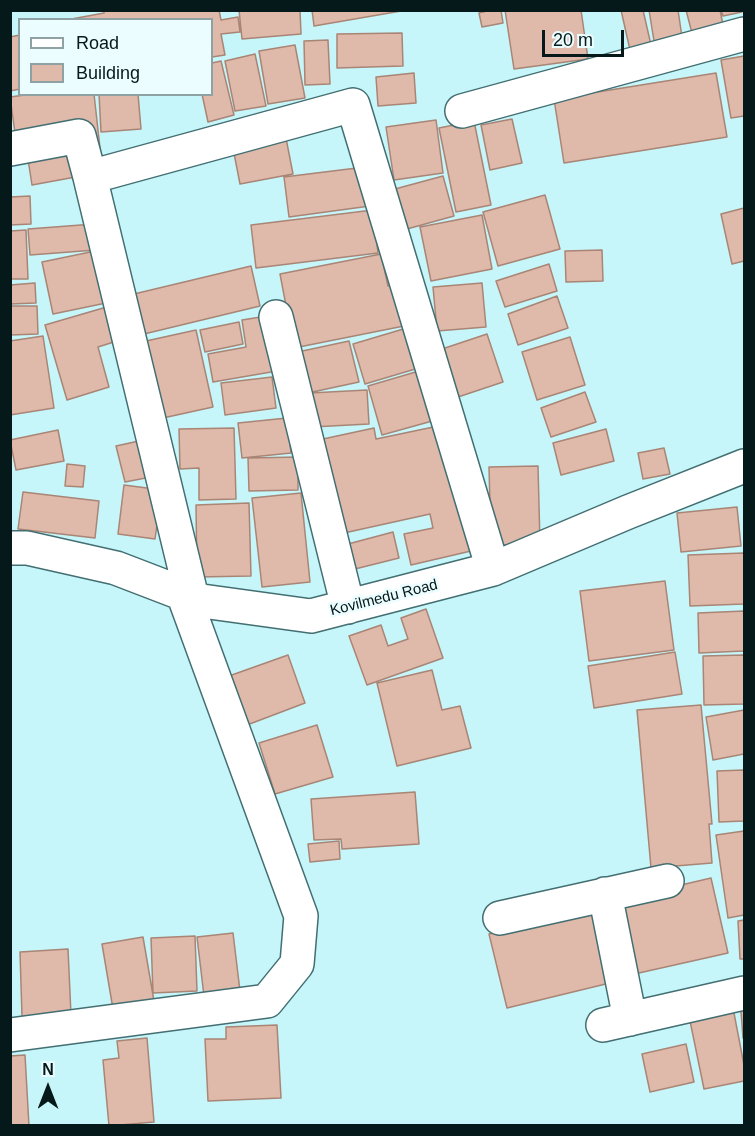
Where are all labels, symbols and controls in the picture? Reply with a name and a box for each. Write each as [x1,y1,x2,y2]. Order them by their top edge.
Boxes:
legend [18,18,213,96]
scale bar [545,18,628,56]
text: 20 m [553,30,593,50]
text: Road [76,33,119,53]
text: Building [76,63,140,83]
street label: Kovilmedu Road [328,576,440,620]
north arrow [18,1058,78,1118]
text: N [42,1061,54,1078]

